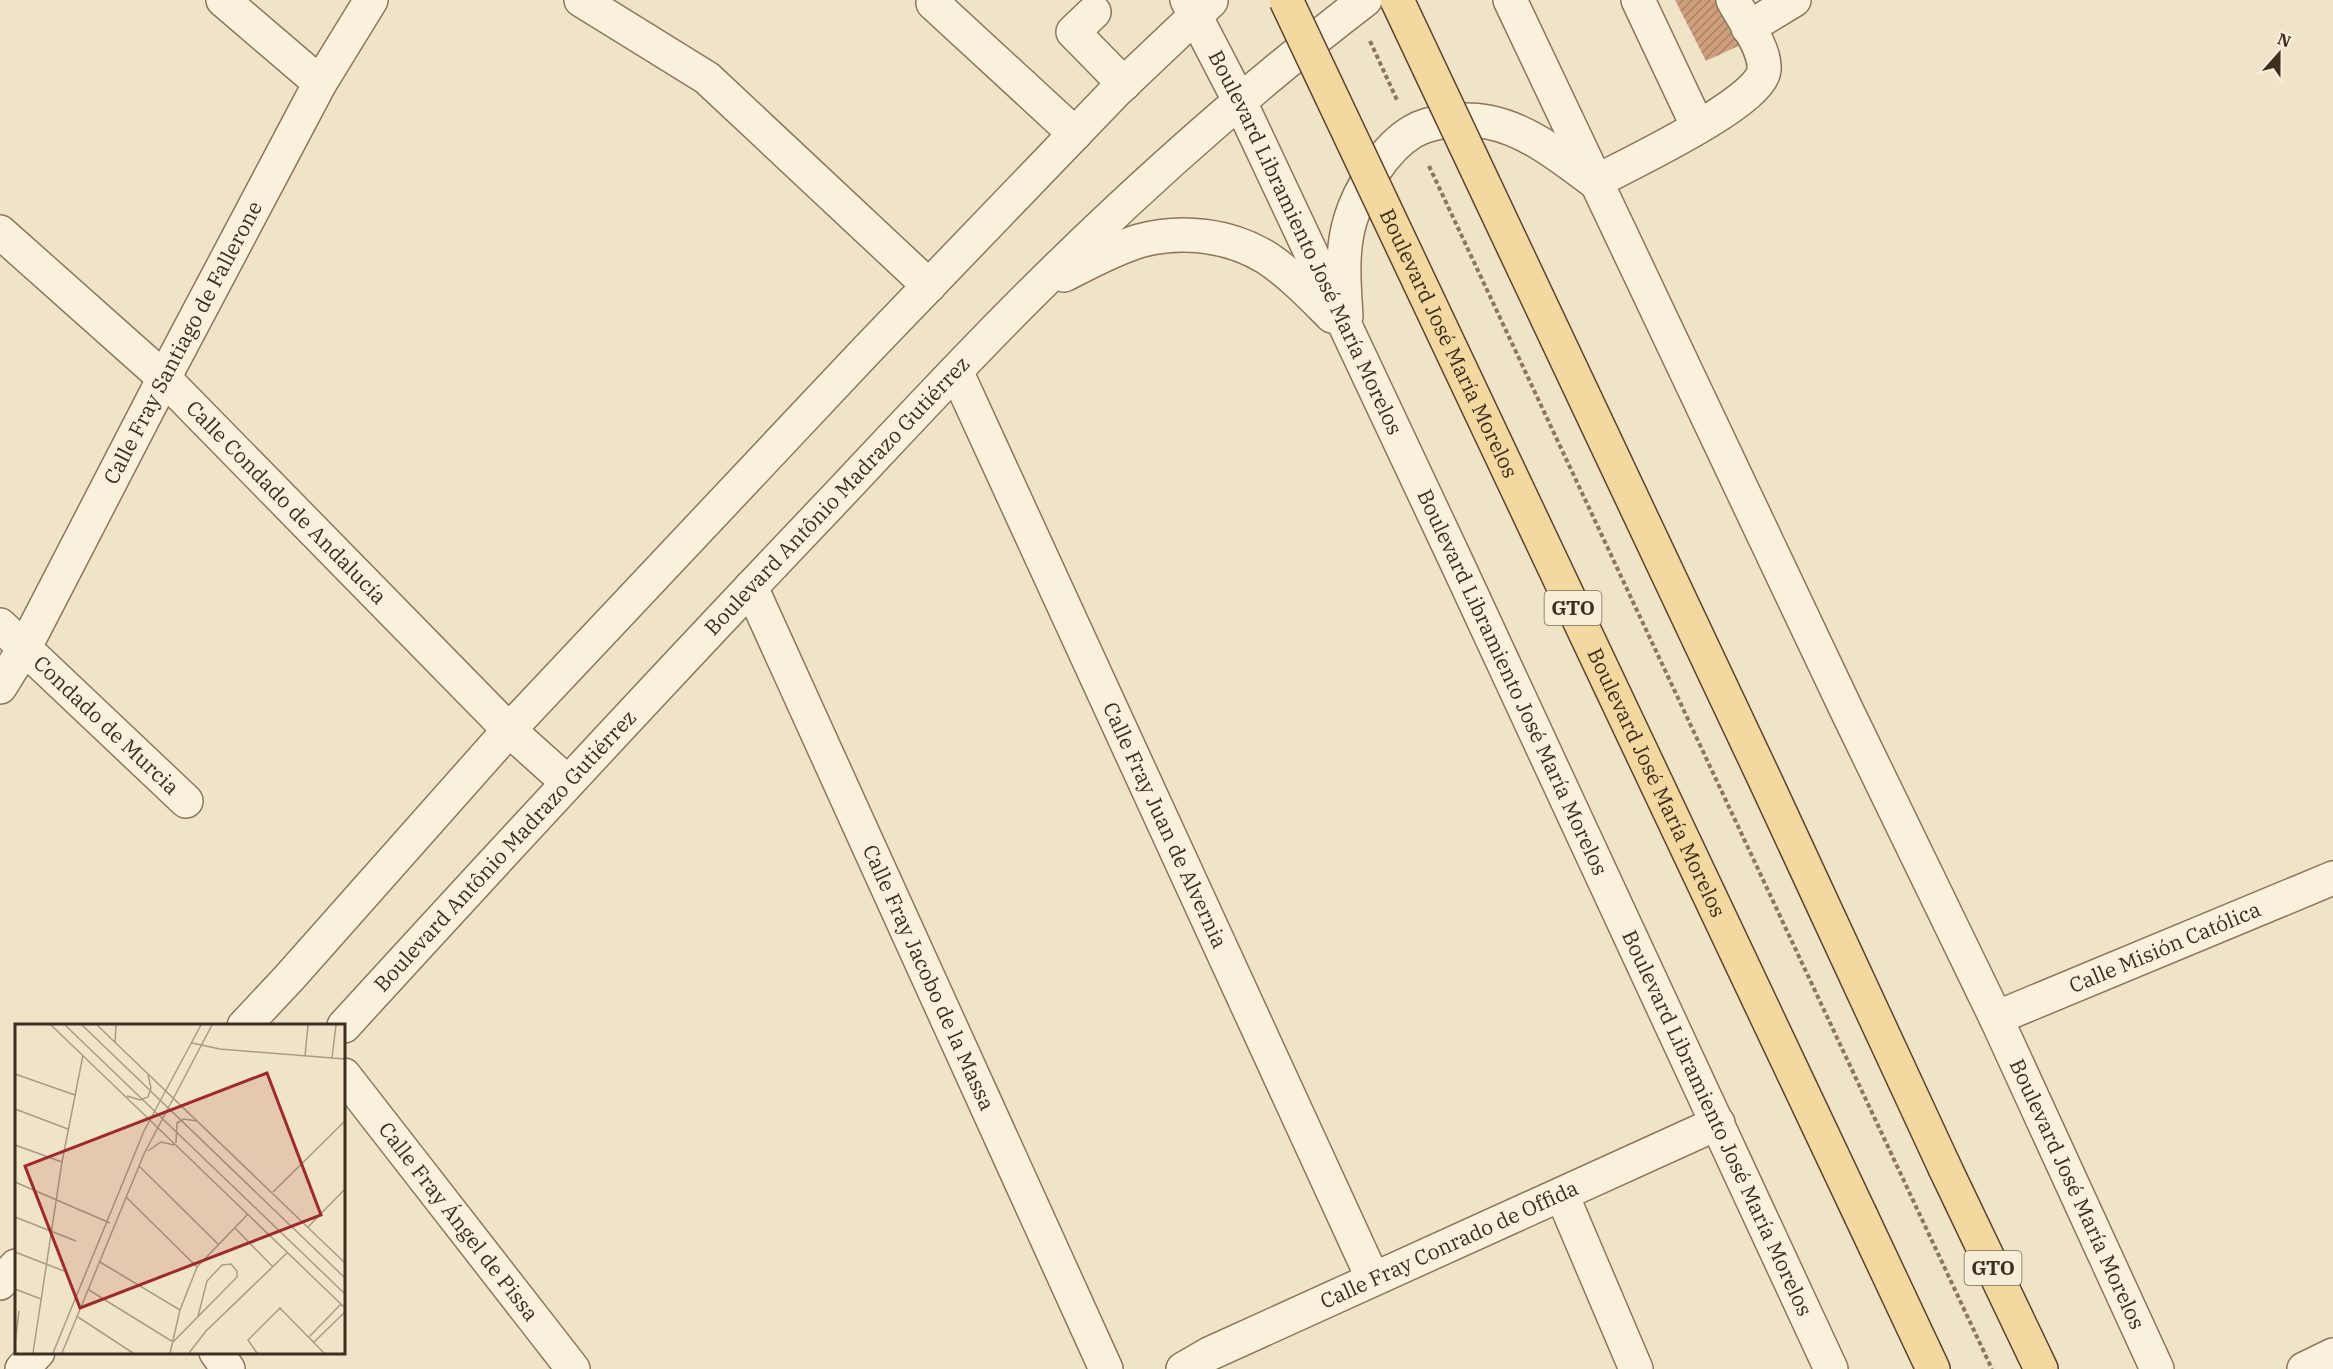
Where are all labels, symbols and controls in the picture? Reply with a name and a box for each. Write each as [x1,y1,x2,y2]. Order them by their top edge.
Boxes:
north arrow [2249,24,2309,84]
text: N [2275,28,2294,52]
street label: Boulevard Libramiento José María Morelos [1203,45,1410,439]
street label: Calle Fray Santiago de Fallerone [96,196,268,489]
street label: Boulevard José María Morelos [1374,204,1525,482]
street label: Boulevard Antônio Madrazo Gutiérrez [698,350,975,641]
street label: Calle Condado de Andalucía [180,394,393,610]
street label: Boulevard Libramiento José María Morelos [1411,484,1615,880]
road number: GTO [1544,591,1602,625]
street label: Boulevard José María Morelos [1581,643,1733,922]
street label: Condado de Murcia [28,649,186,800]
street label: Calle Fray Juan de Alvernia [1097,697,1234,952]
street label: Boulevard Antônio Madrazo Gutiérrez [367,703,642,997]
street label: Calle Fray Jacobo de la Massa [857,840,1002,1115]
street label: Calle Misión Católica [2065,895,2265,999]
street label: Boulevard Libramiento José María Morelos [1616,925,1819,1320]
inset map [15,1024,345,1354]
street label: Boulevard José María Morelos [2004,1054,2152,1334]
street label: Calle Fray Ángel de Pissa [373,1116,545,1326]
street label: Calle Fray Conrado de Offida [1315,1173,1583,1315]
road number: GTO [1964,1251,2022,1285]

